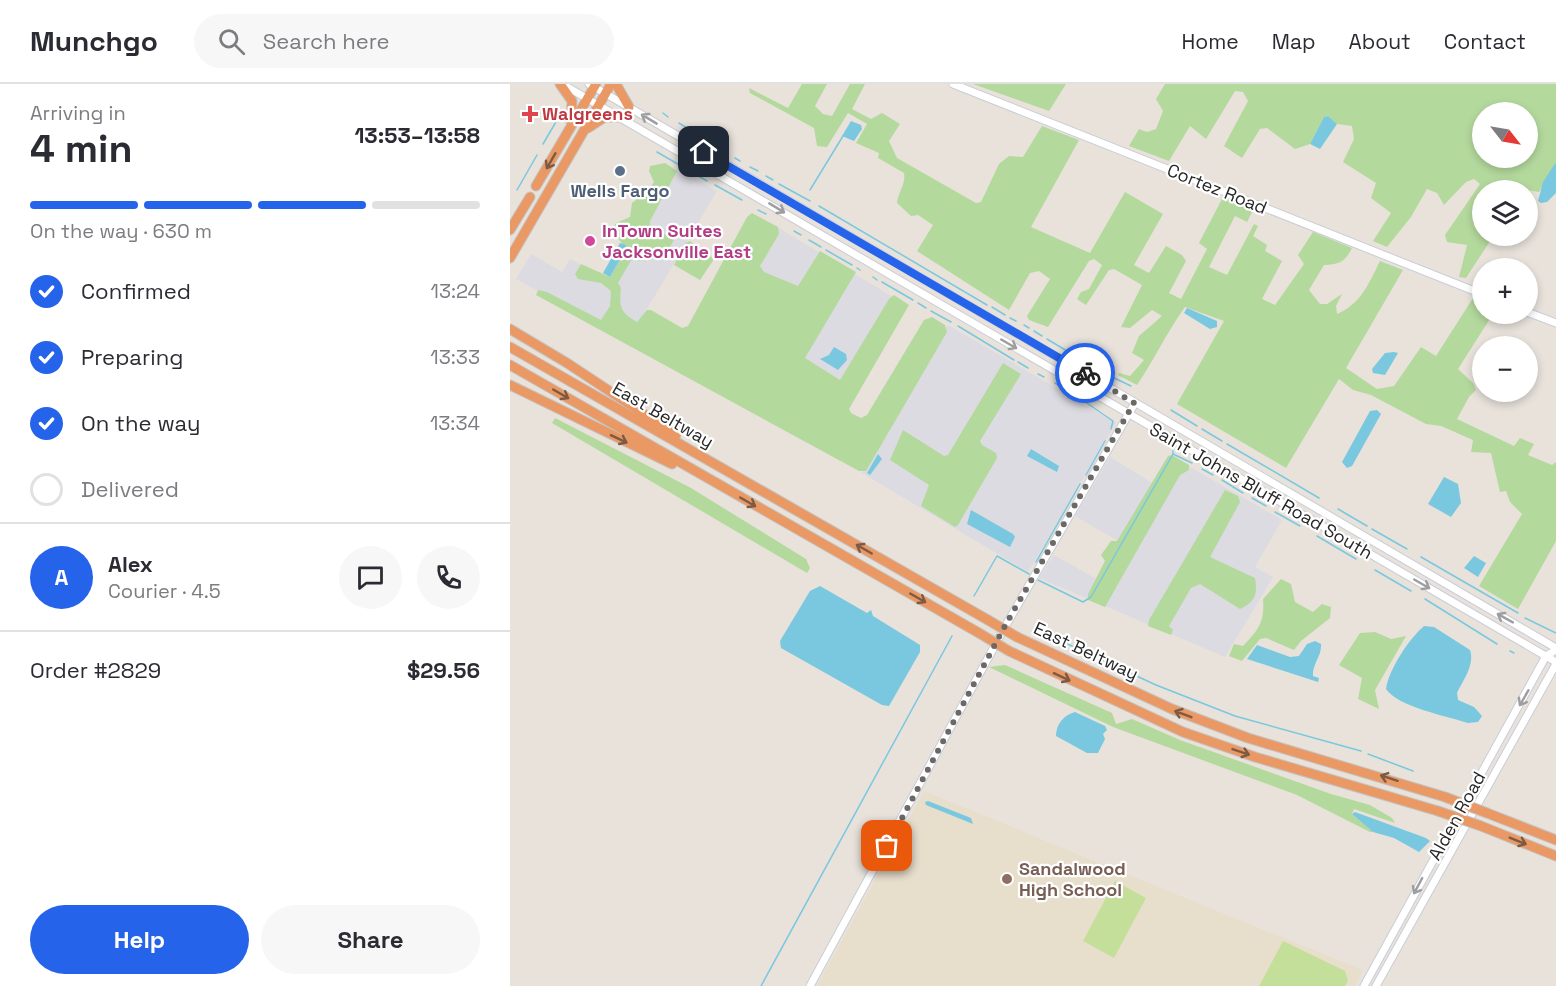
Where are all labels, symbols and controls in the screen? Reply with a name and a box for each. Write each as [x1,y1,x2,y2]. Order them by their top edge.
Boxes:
search box [194,14,614,68]
text: Munchgo [30,23,158,59]
icon: search [215,25,248,58]
text: Search here [263,27,390,55]
text: Home [1181,28,1239,55]
text: Map [1272,28,1316,55]
text: About [1349,28,1411,55]
text: Contact [1444,28,1526,55]
text: Arriving in [30,100,126,126]
place label: Walgreens [542,102,633,125]
north arrow [1472,102,1538,168]
map controls [1472,102,1538,402]
marker: Walgreens [523,107,537,121]
one-way arrow [641,113,658,125]
text: 13:53–13:58 [354,121,480,149]
text: 4 min [30,124,132,173]
pin [678,126,729,177]
icon: home [687,135,720,168]
one-way arrow [544,152,556,169]
street label: Cortez Road [1164,158,1271,219]
marker: Wells Fargo [613,164,627,178]
place label: Wells Fargo [570,179,670,202]
button: layers [1472,180,1538,246]
one-way arrow [768,202,785,214]
text: On the way · 630 m [30,218,212,244]
place label: InTown Suites Jacksonville East [602,219,751,263]
marker: InTown Suites Jacksonville East [583,234,597,248]
button: + [1472,258,1538,324]
icon: check [30,275,63,308]
text: Confirmed [81,277,191,305]
text: 13:24 [431,278,480,304]
button: − [1472,336,1538,402]
one-way arrow [1000,338,1017,350]
icon: check [30,341,63,374]
text: Preparing [81,343,183,371]
courier [1055,343,1115,403]
text: 13:33 [430,344,480,370]
icon: bike [1069,357,1102,390]
street label: East Beltway [608,376,718,453]
one-way arrow [552,389,569,401]
icon: check [30,407,63,440]
text: On the way [81,409,200,437]
text: 13:34 [430,410,480,436]
street label: Saint Johns Bluff Road South [1146,417,1377,564]
one-way arrow [609,434,627,446]
text: Delivered [81,475,179,503]
one-way arrow [739,496,756,508]
one-way arrow [856,543,873,555]
button: chat [339,546,402,609]
button: phone [417,546,480,609]
text: Alex [108,550,153,578]
text: A [55,563,68,591]
text: Courier · 4.5 [108,578,221,604]
one-way arrow [1413,579,1430,591]
one-way arrow [909,592,926,604]
one-way arrow [1497,612,1514,624]
street label: East Beltway [1030,616,1142,685]
text: Order #2829 [30,656,161,684]
text: $29.56 [407,656,480,684]
one-way arrow [1052,672,1070,684]
one-way arrow [1518,689,1530,706]
one-way arrow [1174,707,1193,718]
one-way arrow [1231,748,1250,759]
street label: Alden Road [1423,767,1490,864]
one-way arrow [1380,772,1399,783]
pin [861,820,912,871]
icon: bag [870,829,903,862]
one-way arrow [1509,836,1527,847]
place label: Sandalwood High School [1019,857,1126,901]
marker: Sandalwood High School [1000,872,1014,886]
one-way arrow [1412,877,1424,895]
button: Help [30,905,249,974]
button: Share [261,905,480,974]

